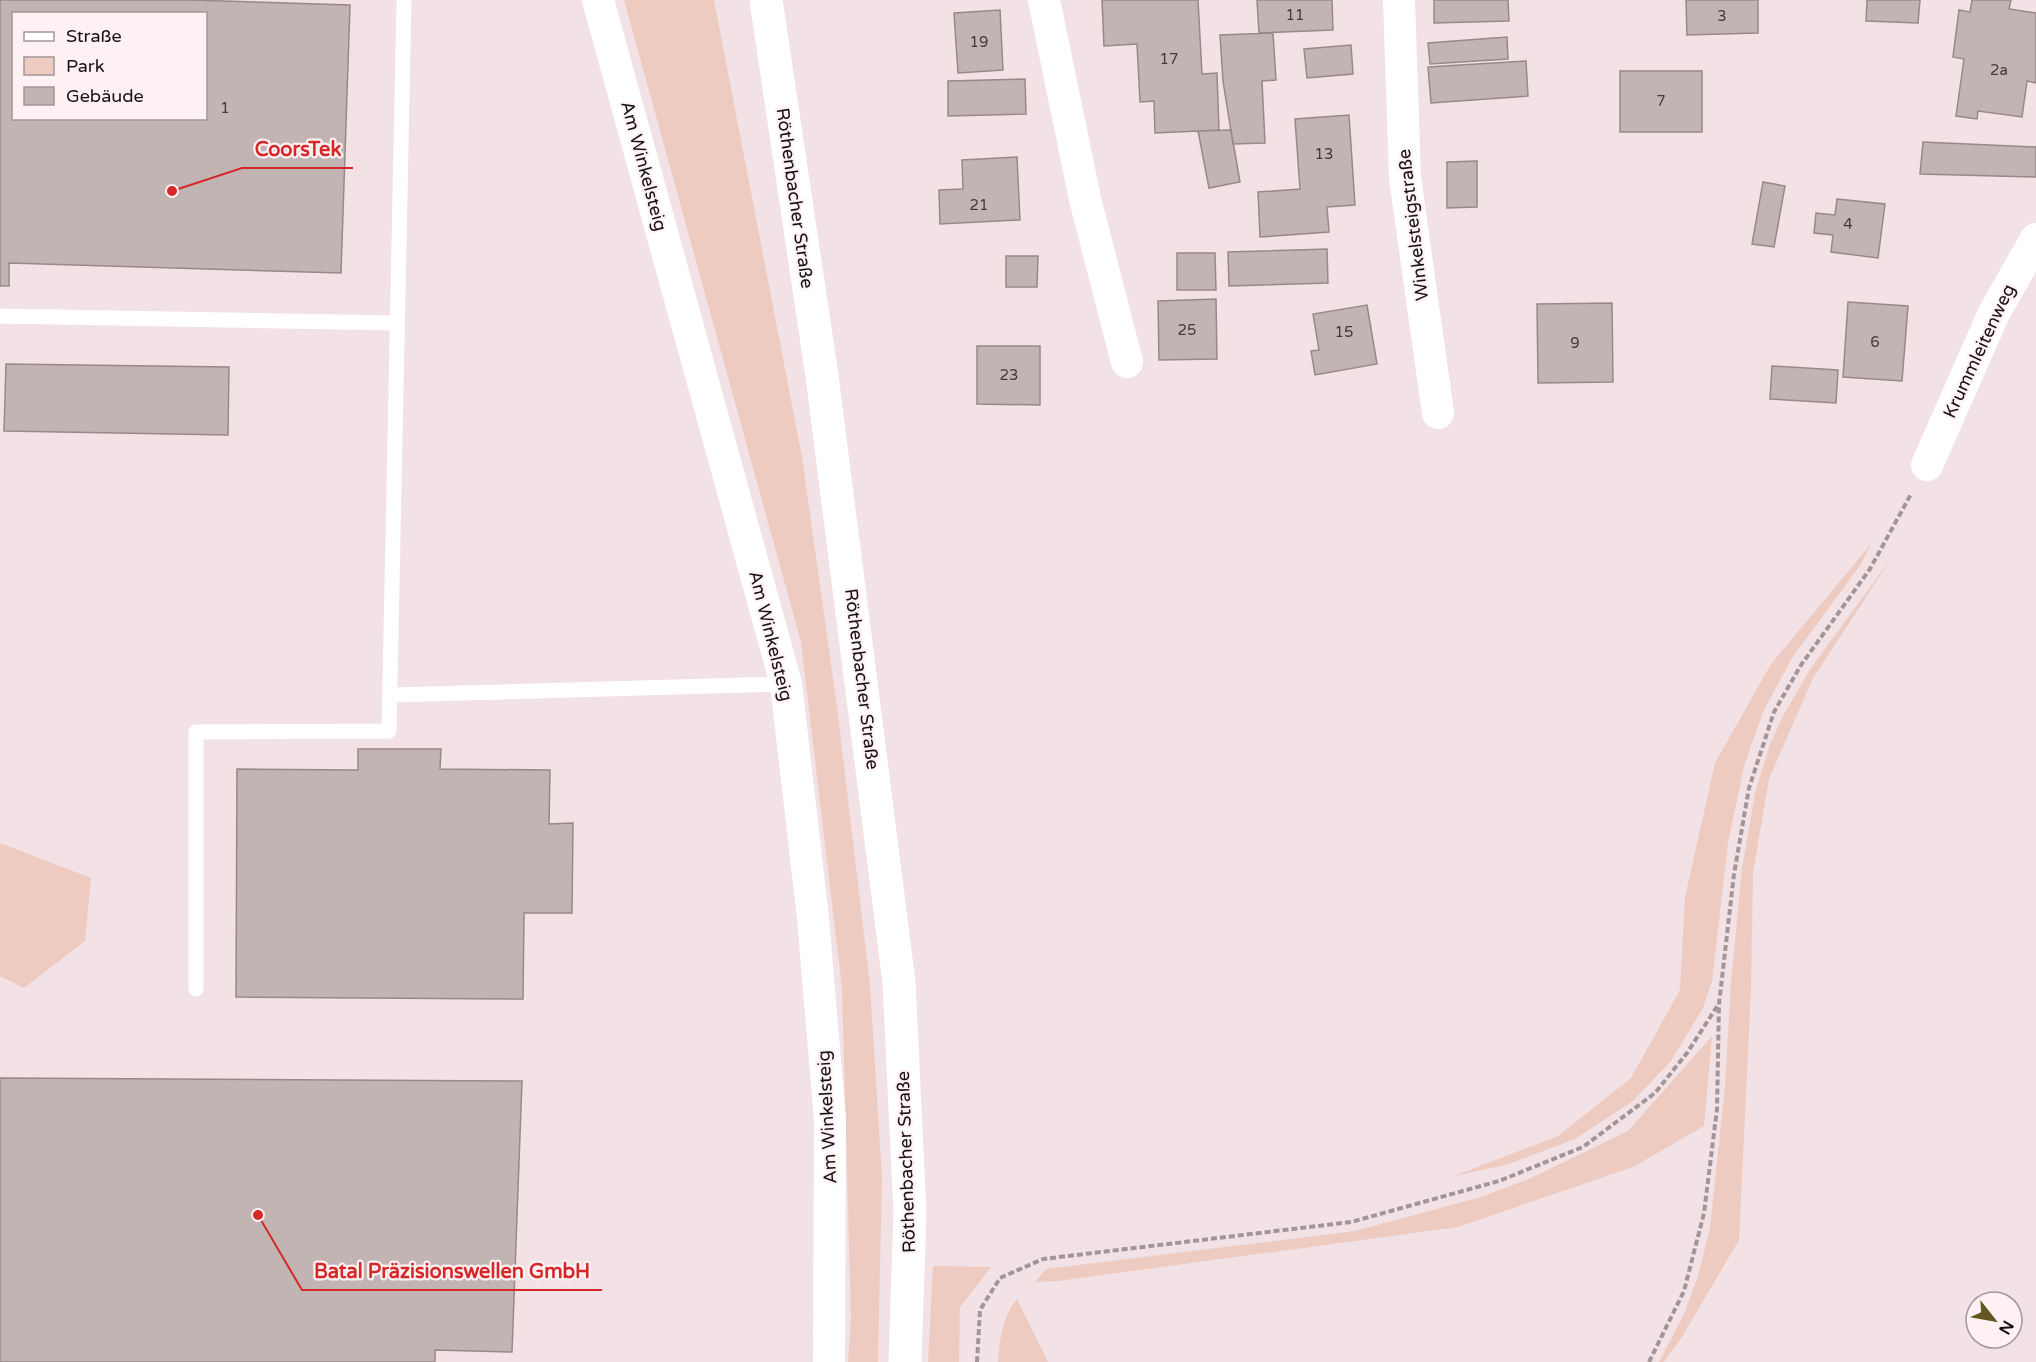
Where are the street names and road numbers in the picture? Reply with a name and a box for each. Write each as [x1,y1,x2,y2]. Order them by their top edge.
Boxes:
street label: Am Winkelsteig [616,99,672,233]
street label: Röthenbacher Straße [771,106,819,290]
street label: Winkelsteigstraße [1393,148,1433,302]
street label: Krummleitenweg [1938,280,2020,422]
street label: Am Winkelsteig [744,568,798,704]
street label: Röthenbacher Straße [840,587,884,771]
street label: Am Winkelsteig [813,1050,841,1184]
street label: Röthenbacher Straße [892,1071,920,1253]

